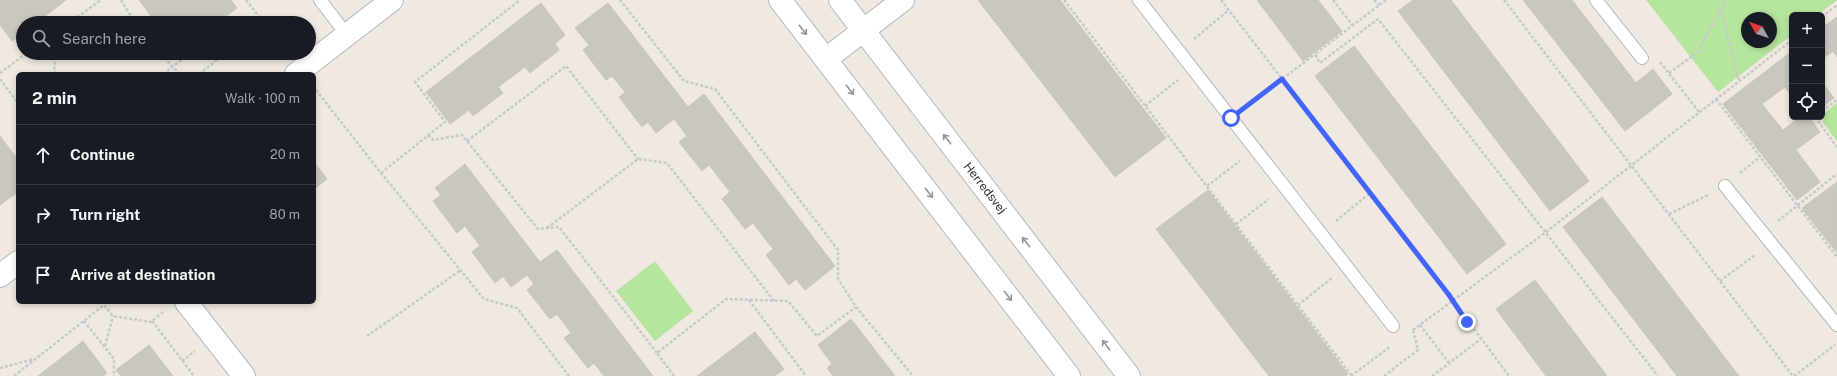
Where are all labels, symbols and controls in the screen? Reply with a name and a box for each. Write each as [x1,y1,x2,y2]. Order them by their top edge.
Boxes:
north arrow [1741,12,1777,48]
map controls [1789,12,1825,120]
button: + [1789,12,1825,48]
search box [16,16,316,60]
one-way arrow [799,24,807,35]
icon: search [30,27,52,49]
text: Search here [62,30,146,47]
button: − [1789,48,1825,84]
button: locate [1789,84,1825,120]
one-way arrow [845,85,854,96]
text: 2 min [32,88,77,108]
text: Walk · 100 m [225,91,300,106]
route start [1222,109,1240,127]
one-way arrow [943,134,951,145]
icon: ahead [32,144,54,166]
text: Continue [70,146,135,163]
text: 20 m [270,147,300,162]
street label: Herredsvej [961,160,1009,216]
one-way arrow [925,188,933,199]
icon: right [32,204,54,226]
text: Turn right [70,206,140,223]
text: 80 m [269,207,300,222]
one-way arrow [1022,237,1031,248]
icon: arrive [32,264,54,286]
text: Arrive at destination [70,266,215,283]
one-way arrow [1004,291,1012,302]
route end [1458,313,1476,331]
one-way arrow [1101,340,1110,351]

